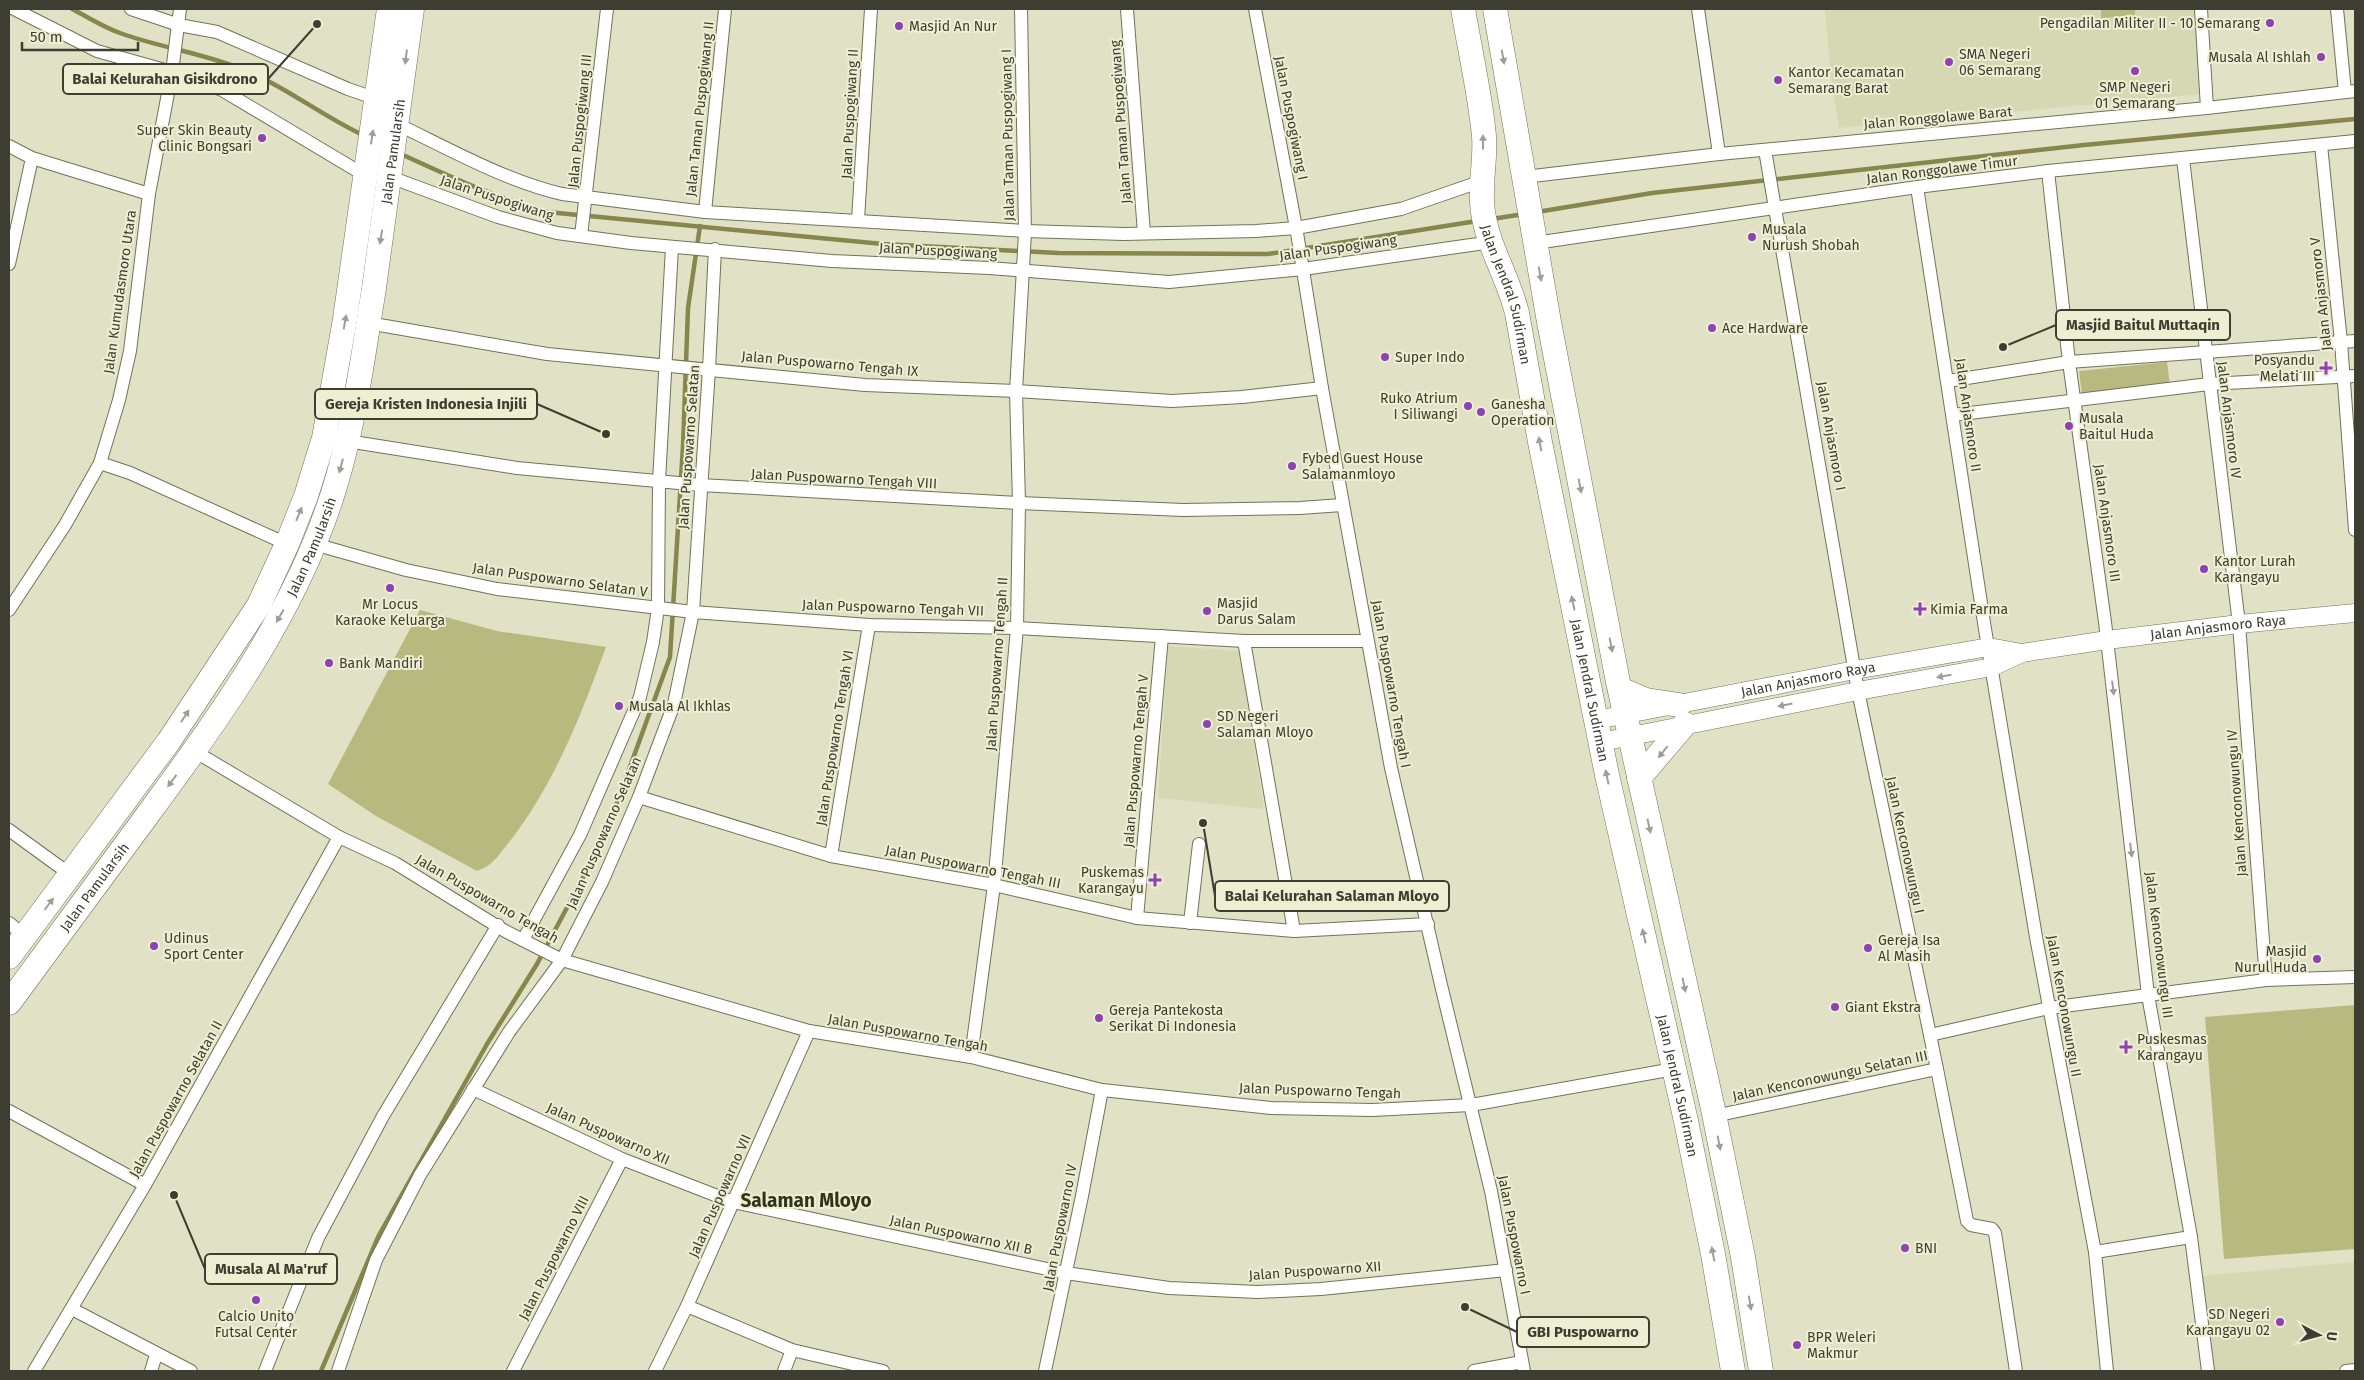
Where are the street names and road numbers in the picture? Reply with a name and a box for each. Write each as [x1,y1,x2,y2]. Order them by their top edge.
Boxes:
street label: Jalan Taman Puspogiwang II [682,21,718,197]
street label: Jalan Taman Puspogiwang [1107,39,1135,204]
street label: Jalan Puspogiwang II [838,48,862,180]
street label: Jalan Taman Puspogiwang I [998,49,1018,221]
street label: Jalan Puspogiwang III [565,53,595,189]
street label: Jalan Puspogiwang I [1271,54,1311,182]
street label: Jalan Pamularsih [377,98,409,205]
street label: Jalan Ronggolawe Barat [1863,103,2014,133]
street label: Jalan Ronggolawe Timur [1865,152,2019,188]
street label: Jalan Puspogiwang [438,172,557,225]
street label: Jalan Kumudasmoro Utara [100,209,140,375]
street label: Jalan Jendral Sudirman [1477,223,1535,366]
street label: Jalan Puspogiwang [1278,231,1399,265]
street label: Jalan Anjasmoro V [2307,236,2335,352]
street label: Jalan Puspogiwang [878,239,998,263]
street label: Jalan Puspowarno Tengah IX [741,348,920,380]
street label: Jalan Anjasmoro II [1952,357,1984,473]
street label: Jalan Anjasmoro IV [2213,360,2245,480]
street label: Jalan Puspowarno Selatan [675,364,703,530]
street label: Jalan Anjasmoro I [1813,380,1849,492]
street label: Jalan Anjasmoro III [2090,463,2124,583]
street label: Jalan Puspowarno Tengah VIII [751,466,937,492]
street label: Jalan Pamularsih [283,495,340,599]
street label: Jalan Puspowarno Selatan V [471,559,649,601]
street label: Jalan Puspowarno Tengah II [982,576,1012,752]
street label: Jalan Puspowarno Tengah VII [802,596,984,620]
street label: Jalan Puspowarno Tengah I [1368,599,1414,769]
street label: Jalan Anjasmoro Raya [2149,611,2287,643]
street label: Jalan Jendral Sudirman [1567,617,1613,763]
street label: Jalan Puspowarno Tengah VI [813,649,857,827]
street label: Jalan Anjasmoro Raya [1739,658,1877,700]
street label: Jalan Puspowarno Tengah V [1120,673,1152,848]
street label: Jalan Kenconowungu IV [2223,729,2251,877]
street label: Jalan Puspowarno Selatan [563,754,645,912]
street label: Jalan Kenconowungu I [1882,775,1928,915]
street label: Jalan Pamularsih [56,839,133,935]
street label: Jalan Puspowarno Tengah III [884,842,1062,892]
street label: Jalan Puspowarno Tengah [412,851,562,947]
street label: Jalan Kenconowungu III [2142,871,2176,1019]
street label: Jalan Kenconowungu II [2043,934,2085,1078]
street label: Jalan Puspowarno Tengah [827,1011,989,1055]
street label: Jalan Jendral Sudirman [1653,1013,1702,1158]
street label: Jalan Puspowarno Selatan II [126,1018,226,1180]
street label: Jalan Kenconowungu Selatan III [1731,1047,1929,1105]
street label: Jalan Puspowarno Tengah [1239,1080,1401,1102]
street label: Jalan Puspowarno XII [544,1099,672,1169]
street label: Jalan Puspowarno VII [685,1132,755,1260]
street label: Jalan Puspowarno IV [1039,1163,1081,1293]
street label: Jalan Puspowarno I [1494,1174,1534,1296]
street label: Jalan Puspowarno VIII [515,1193,593,1323]
street label: Jalan Puspowarno XII B [888,1212,1034,1258]
street label: Jalan Puspowarno XII [1248,1258,1382,1284]

